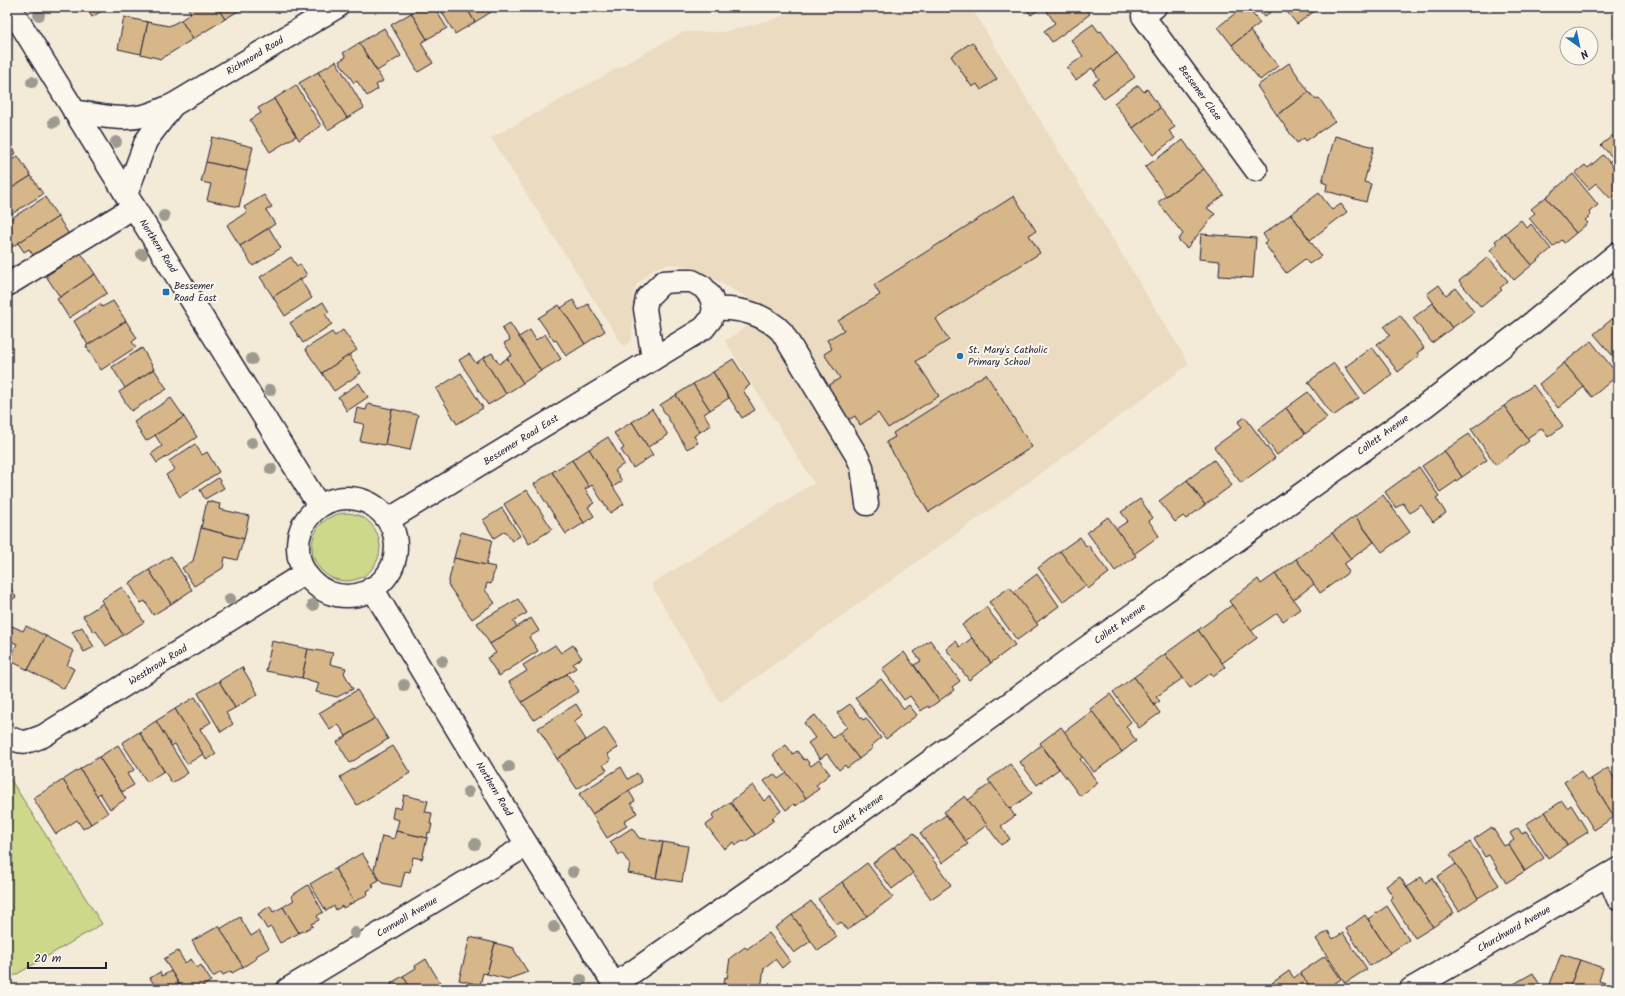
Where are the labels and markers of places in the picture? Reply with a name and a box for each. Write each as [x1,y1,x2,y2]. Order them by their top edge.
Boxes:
place label: Bessemer Road East [174,278,217,306]
marker: Bessemer Road East [161,287,171,297]
place label: St. Mary's Catholic Primary School [968,342,1048,370]
marker: St. Mary's Catholic Primary School [955,351,965,361]

